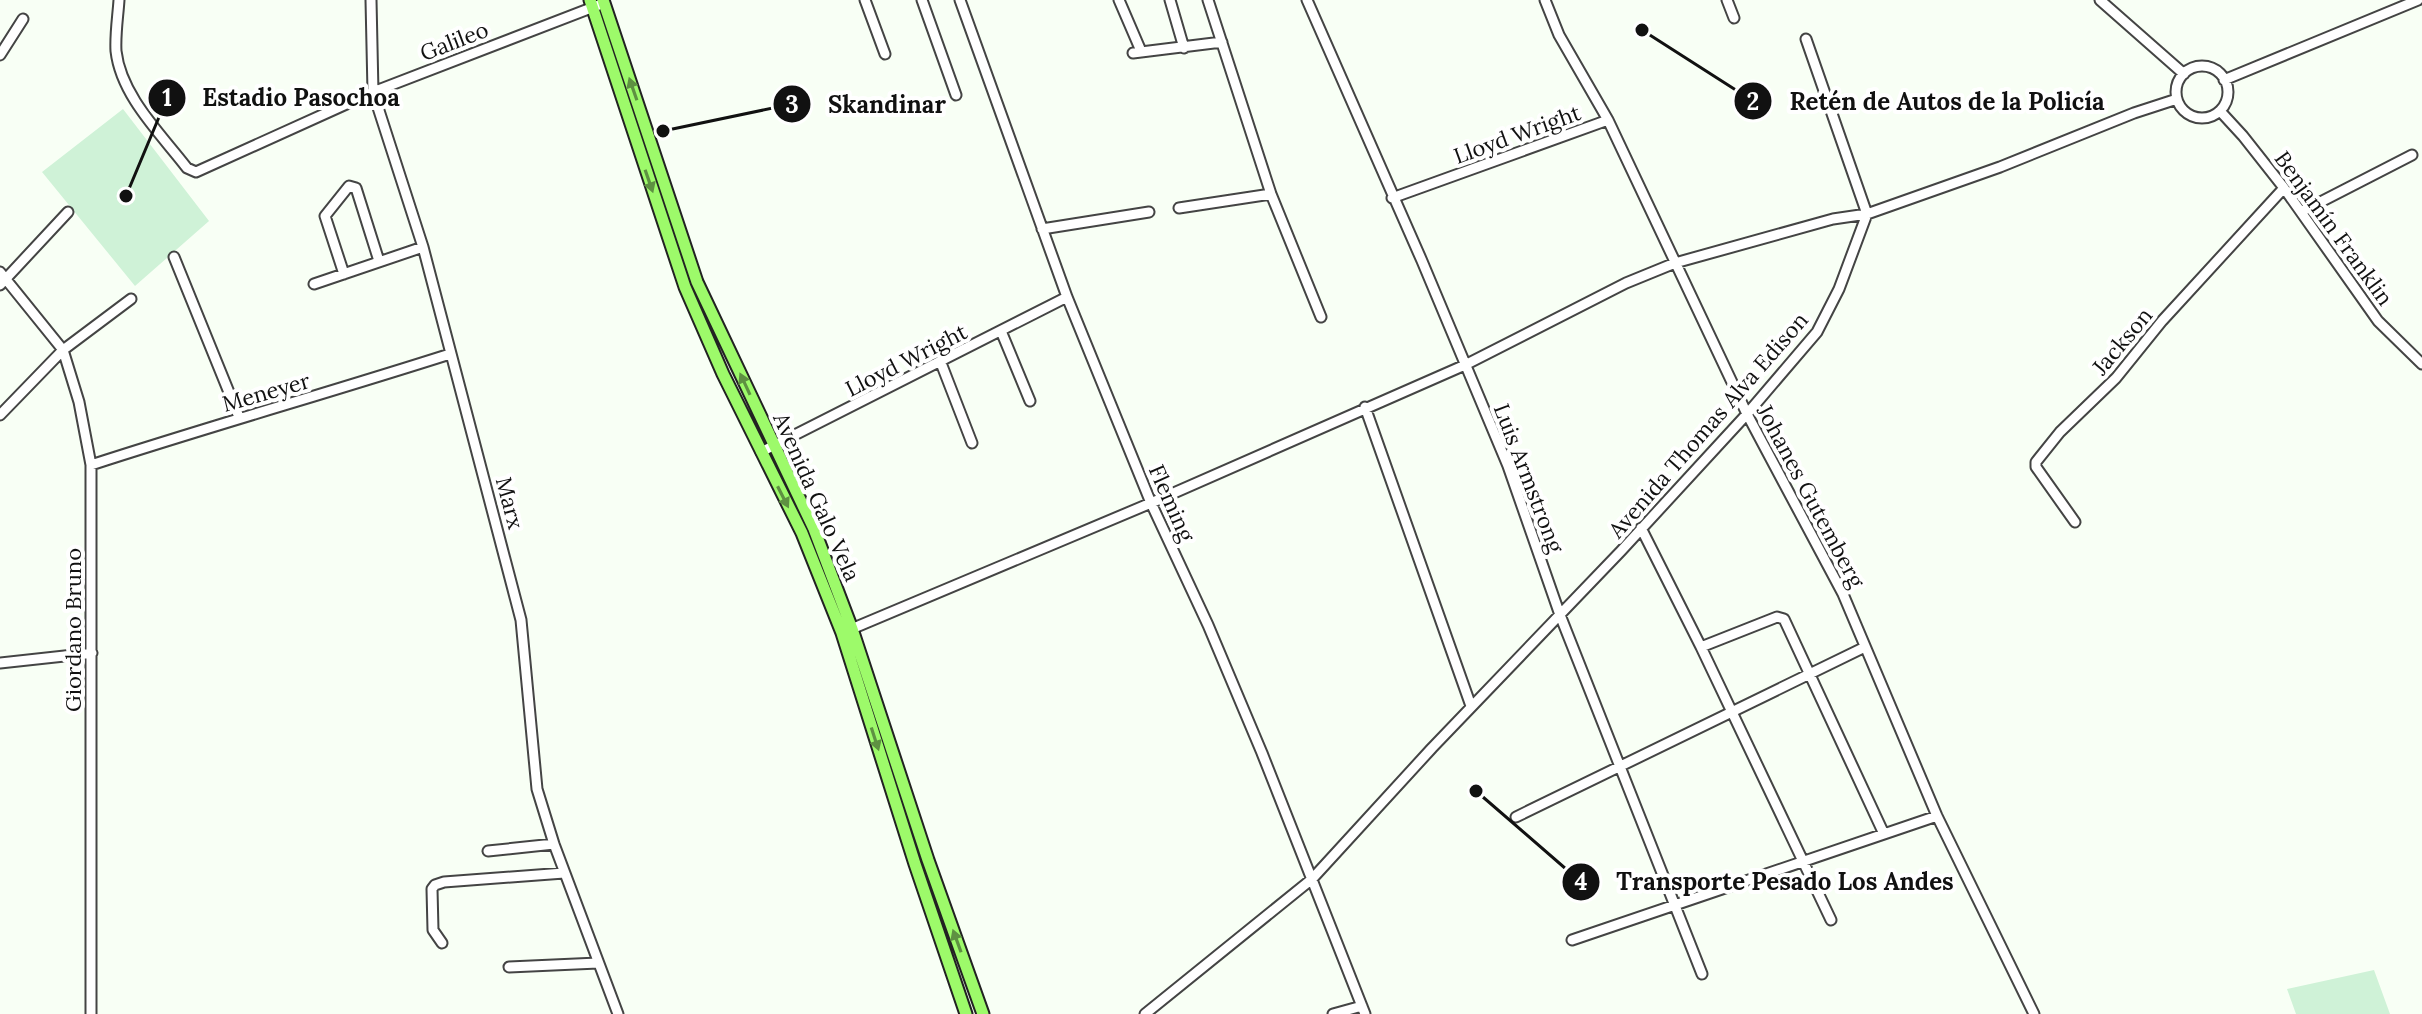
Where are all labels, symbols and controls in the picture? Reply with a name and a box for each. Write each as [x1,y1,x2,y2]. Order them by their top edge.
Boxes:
street label: Galileo [416,15,492,67]
callout: Estadio Pasochoa [147,74,416,122]
one-way arrow [627,77,639,101]
callout: Retén de Autos de la Policía [1733,77,2120,125]
callout: Skandinar [772,80,962,128]
text: 1 [162,82,172,113]
text: Estadio Pasochoa [202,82,400,113]
text: 2 [1747,86,1759,117]
text: Retén de Autos de la Policía [1789,86,2105,117]
text: 3 [785,89,799,120]
text: Skandinar [828,89,946,120]
street label: Lloyd Wright [1450,98,1585,170]
street label: Benjamín Franklin [2269,145,2399,311]
one-way arrow [643,169,655,193]
street label: Jackson [2085,302,2158,381]
street label: Avenida Thomas Alva Edison [1602,306,1814,545]
street label: Lloyd Wright [840,317,972,403]
street label: Meneyer [219,366,314,418]
one-way arrow [738,373,752,396]
street label: Luis Armstrong [1488,399,1571,557]
street label: Johanes Gutemberg [1751,399,1871,593]
street label: Avenida Galo Vela [767,407,867,586]
street label: Fleming [1143,460,1202,547]
street label: Marx [490,474,530,532]
one-way arrow [777,485,790,508]
street label: Giordano Bruno [59,548,87,712]
one-way arrow [870,728,882,752]
callout: Transporte Pesado Los Andes [1561,858,1970,906]
text: 4 [1574,866,1588,897]
text: Transporte Pesado Los Andes [1616,866,1954,897]
one-way arrow [950,928,962,952]

